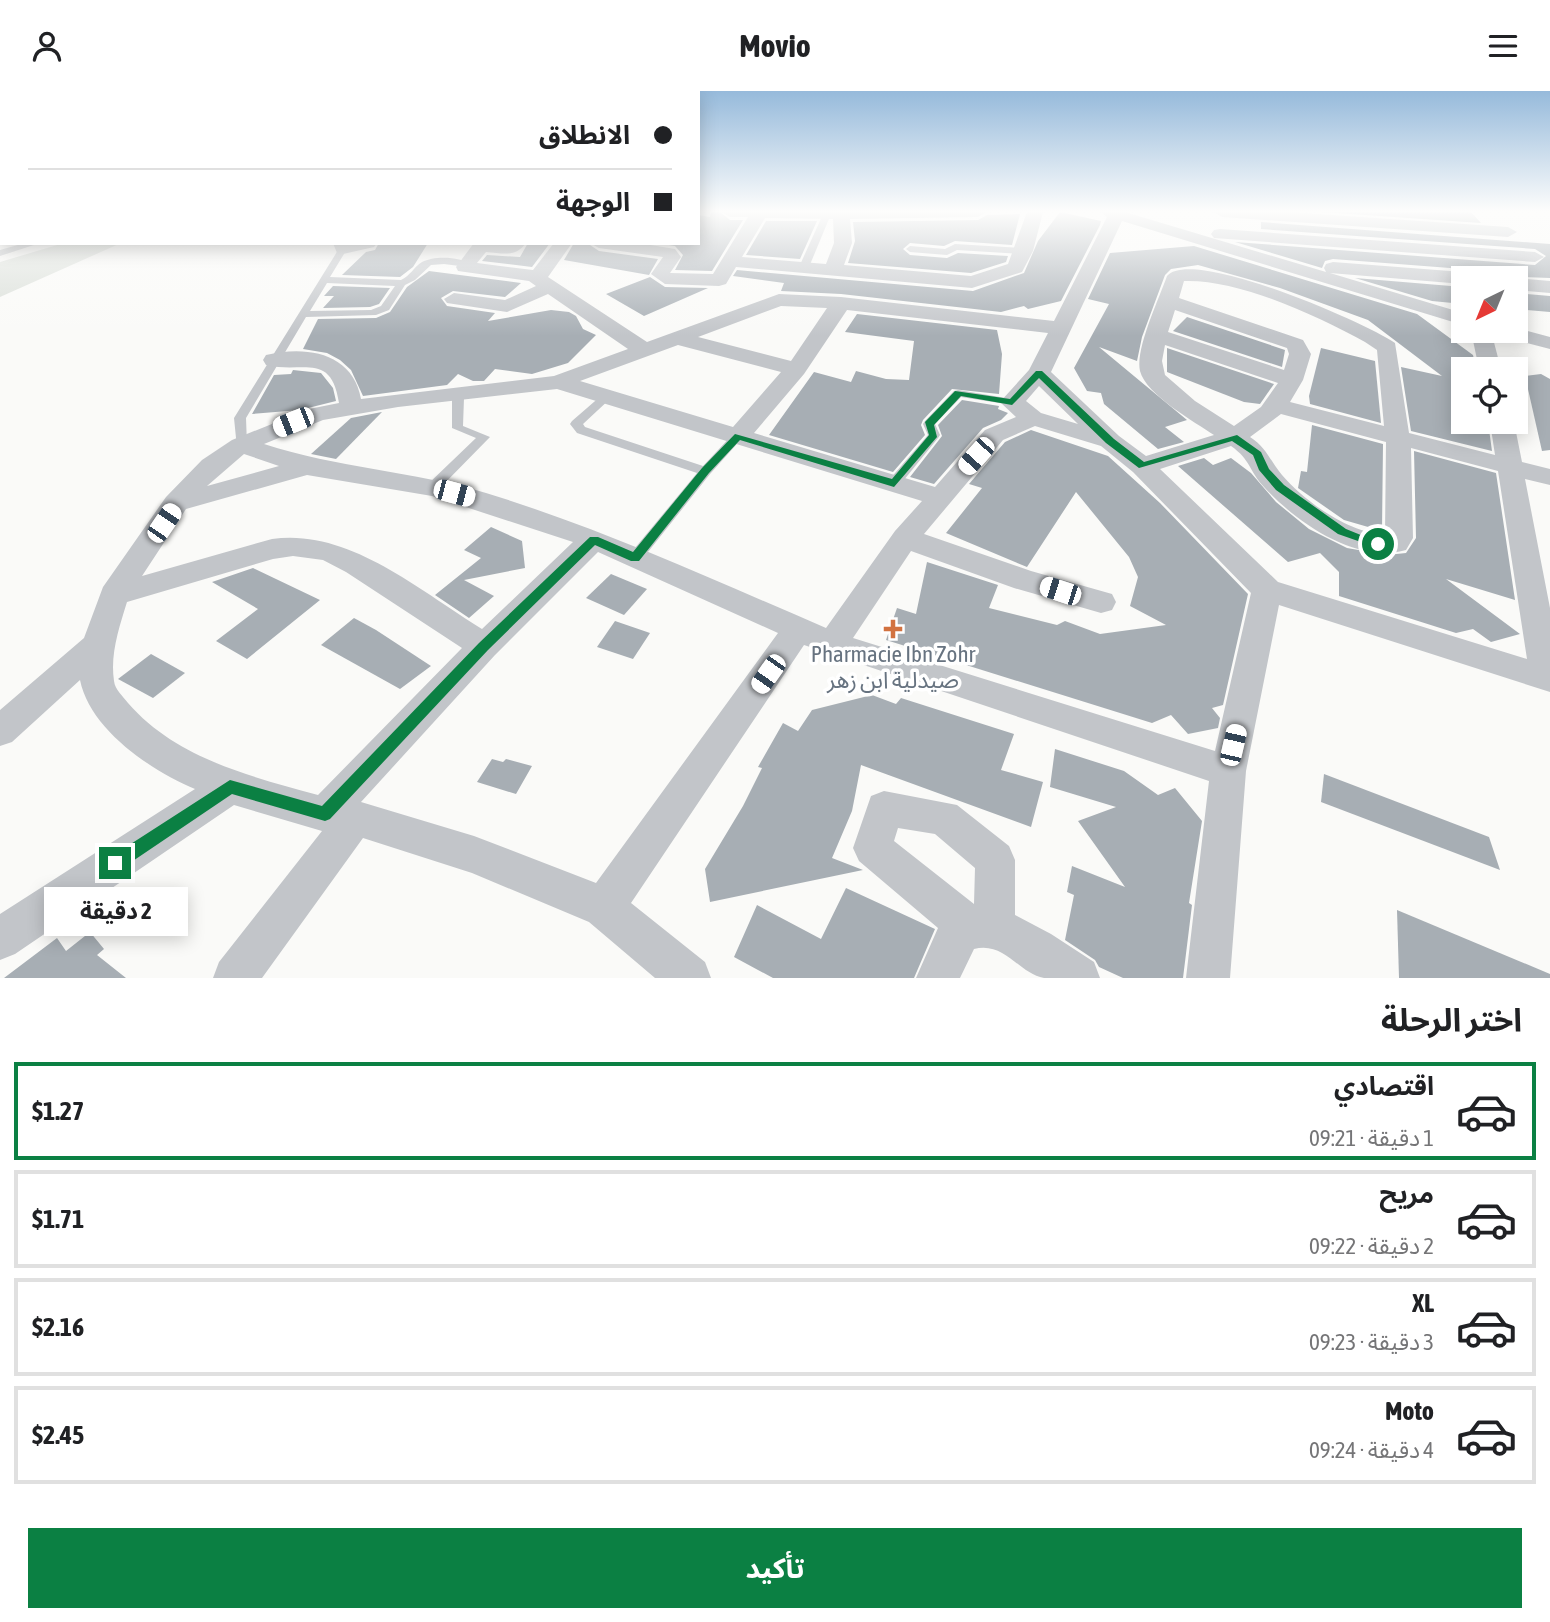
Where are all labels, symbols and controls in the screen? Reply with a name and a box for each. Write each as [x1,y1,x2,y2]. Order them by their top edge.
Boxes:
icon: person [28,27,66,65]
text: Movio [739,27,811,64]
icon: menu [1484,27,1522,65]
text: الانطلاق [539,120,630,150]
text: الوجهة [556,187,630,217]
north arrow [1451,266,1528,343]
map controls [1451,266,1528,434]
button: locate [1451,357,1528,434]
car [270,404,317,440]
car [955,433,998,479]
car [431,477,478,509]
car [144,500,185,546]
route start [1362,528,1394,560]
car [1037,575,1084,607]
marker: Pharmacie Ibn Zohr صيدلية ابن زهر [885,621,901,637]
place label: Pharmacie Ibn Zohr صيدلية ابن زهر [811,641,977,694]
car [748,651,789,697]
car [1219,722,1248,768]
route end [99,847,131,879]
callout: 2 دقيقة [43,887,187,937]
text: 2 دقيقة [80,898,152,924]
text: اختر الرحلة [1381,1001,1522,1038]
text: اقتصادي [1334,1071,1434,1101]
icon: car [1455,1080,1518,1143]
text: $1.27 [32,1096,84,1126]
text: 1 دقيقة · 09:21 [1309,1125,1434,1151]
text: مريح [1379,1179,1434,1209]
icon: car [1455,1188,1518,1251]
text: $1.71 [32,1204,84,1234]
text: 2 دقيقة · 09:22 [1309,1233,1434,1259]
text: XL [1412,1288,1434,1318]
icon: car [1455,1296,1518,1359]
text: $2.16 [32,1312,84,1342]
text: 3 دقيقة · 09:23 [1309,1329,1434,1355]
text: Moto [1385,1396,1434,1426]
icon: car [1455,1404,1518,1467]
text: $2.45 [32,1420,84,1450]
text: 4 دقيقة · 09:24 [1309,1437,1434,1463]
button: تأكيد [28,1528,1522,1608]

